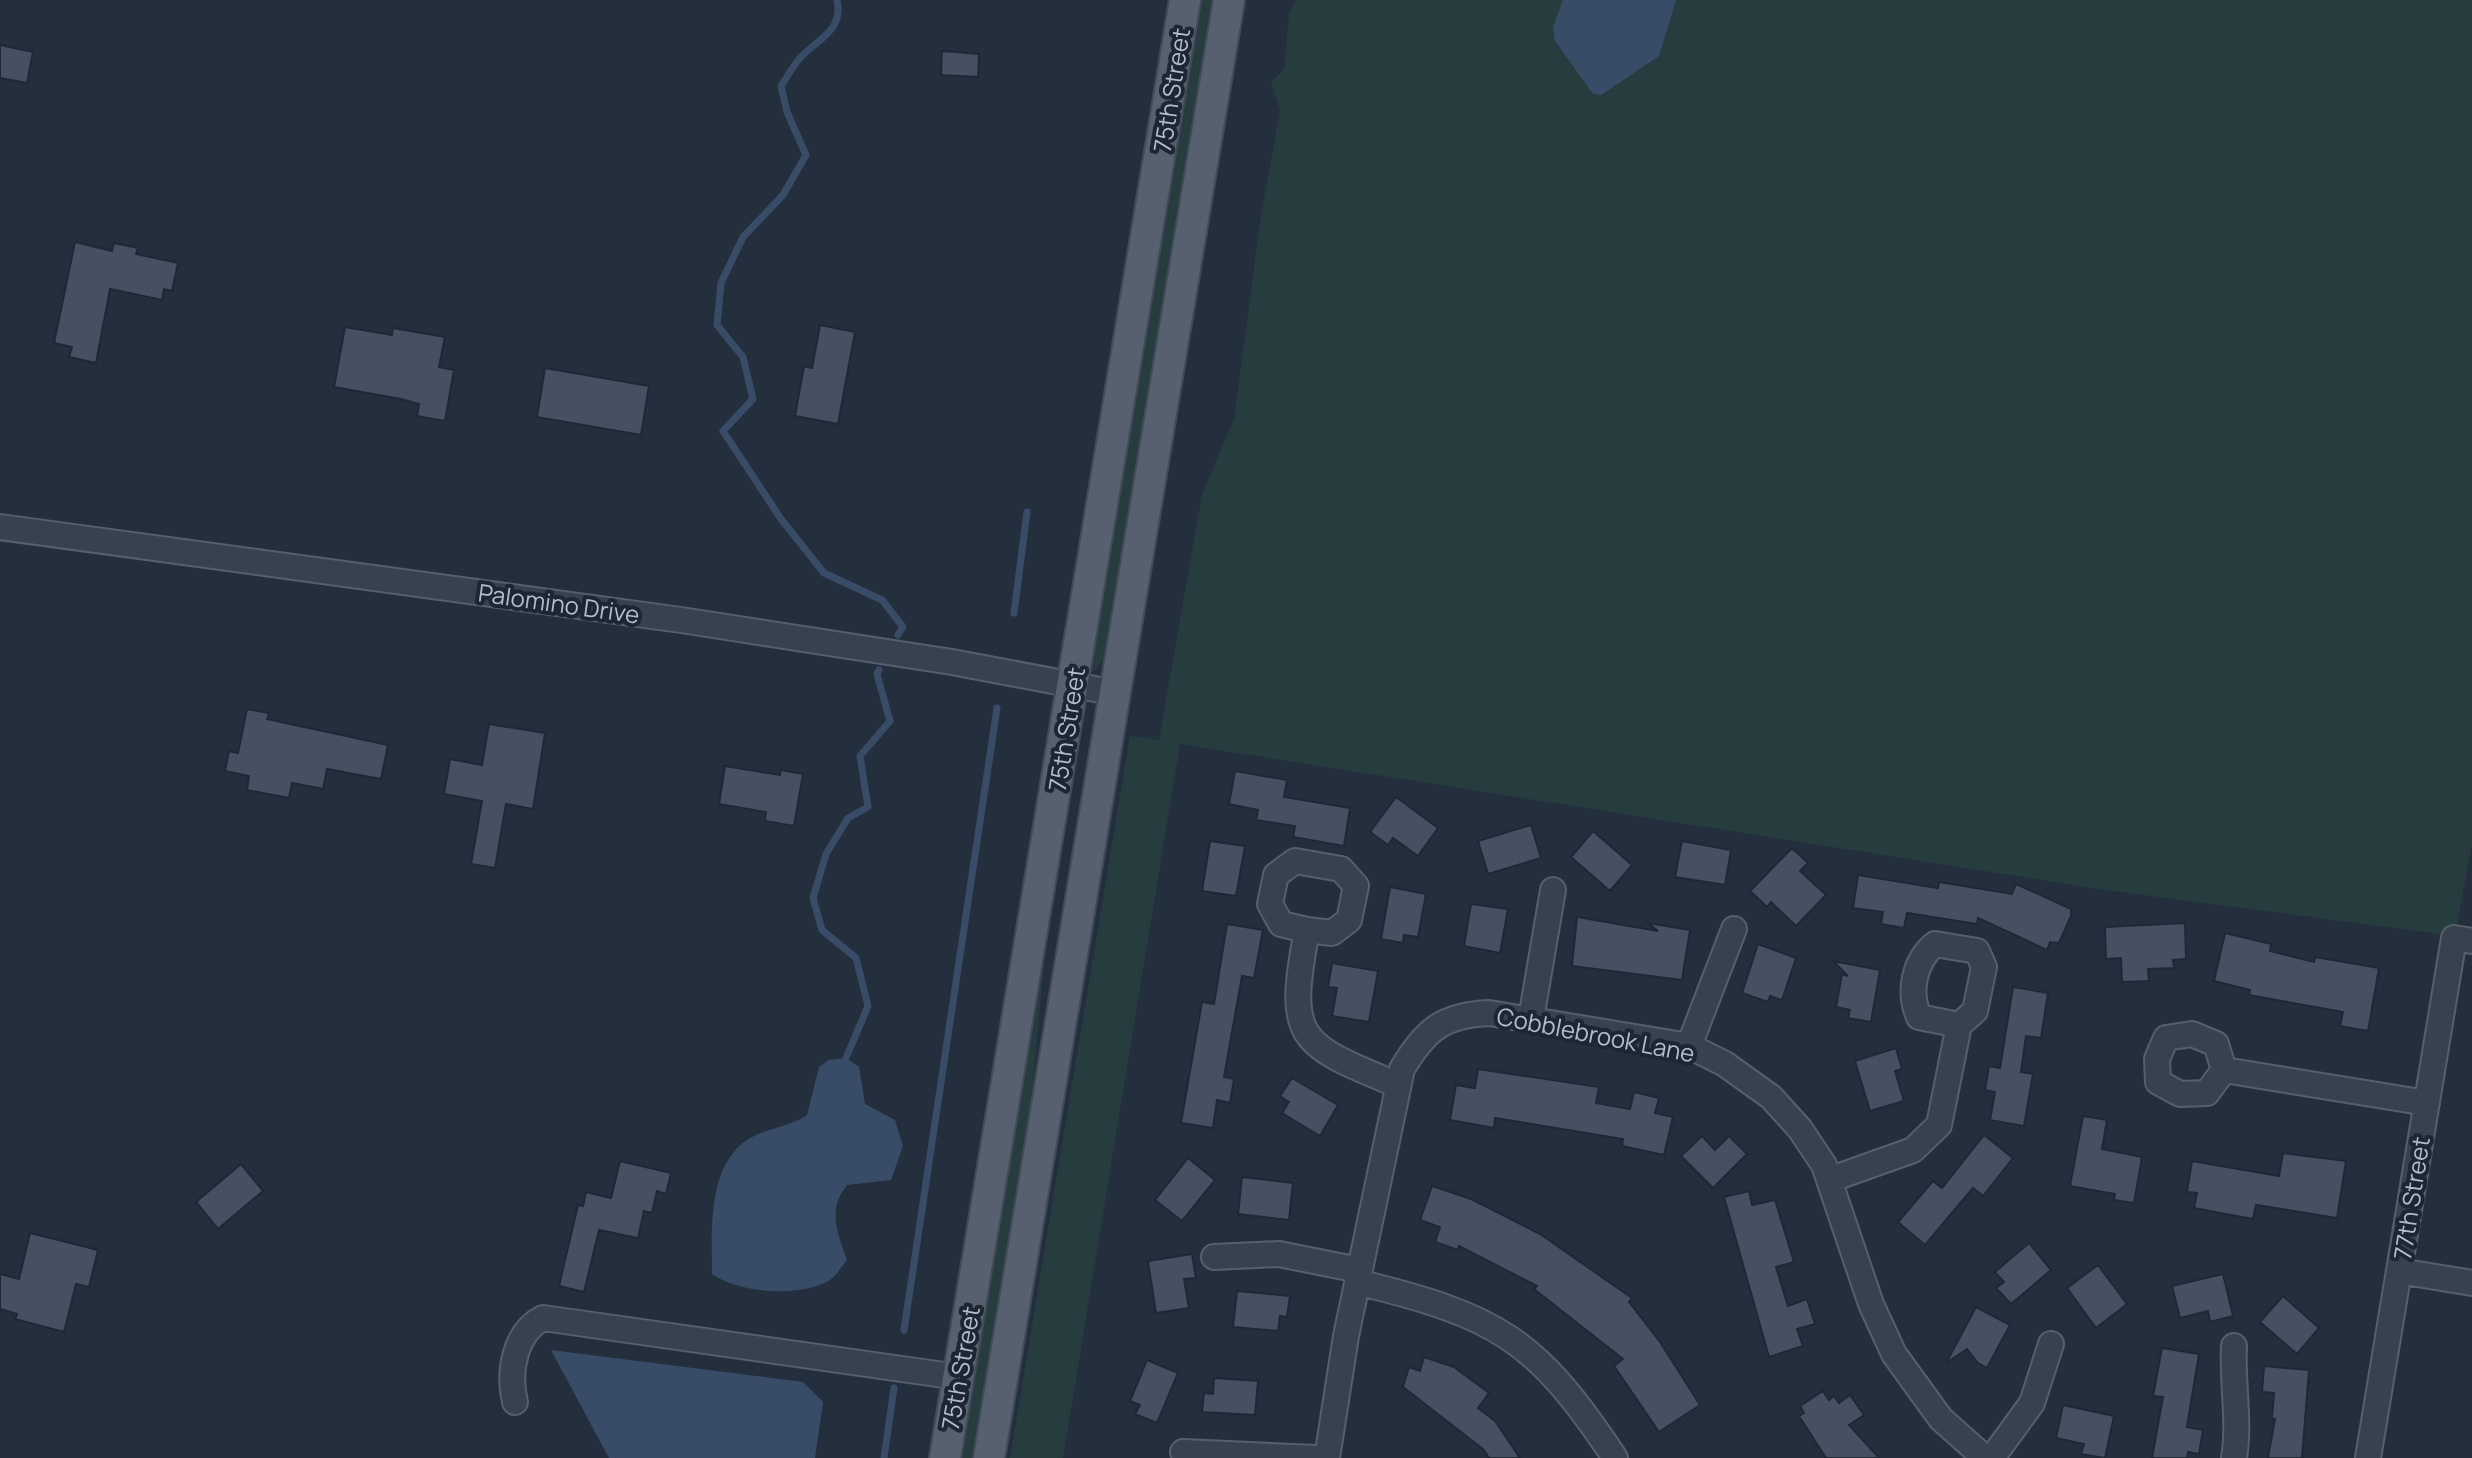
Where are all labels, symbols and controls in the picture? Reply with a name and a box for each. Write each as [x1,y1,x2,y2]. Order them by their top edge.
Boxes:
street label: 75th Street [1145,26,1197,154]
street label: Palomino Drive [476,575,642,631]
street label: 75th Street [1040,665,1092,793]
street label: Cobblebrook Lane [1494,999,1698,1069]
street label: 77th Street [2385,1134,2437,1262]
street label: 75th Street [933,1304,987,1432]

